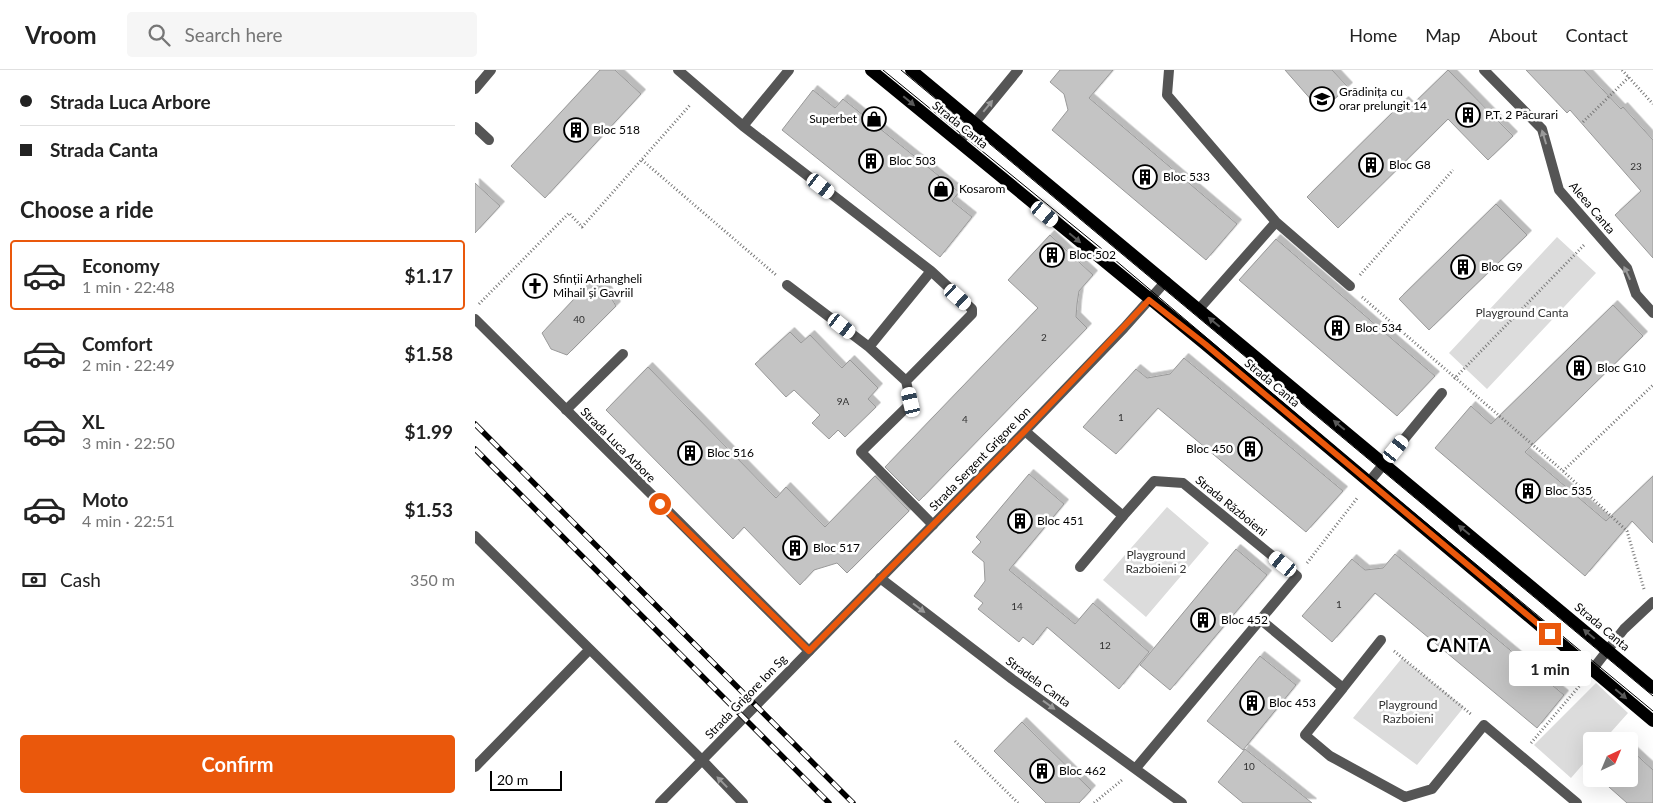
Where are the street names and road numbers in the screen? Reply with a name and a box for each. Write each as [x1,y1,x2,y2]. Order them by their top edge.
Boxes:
street label: Strada Canta [929,98,991,152]
street label: Aleea Canta [1566,179,1619,237]
street label: Strada Canta [1242,355,1303,410]
street label: Strada Sergent Grigore Ion [926,403,1033,514]
street label: Strada Luca Arbore [578,404,659,485]
street label: Strada Războieni [1193,472,1270,539]
street label: Strada Canta [1572,599,1633,654]
street label: Strada Grigore Ion Sg [702,651,790,742]
street label: Stradela Canta [1003,653,1074,710]

